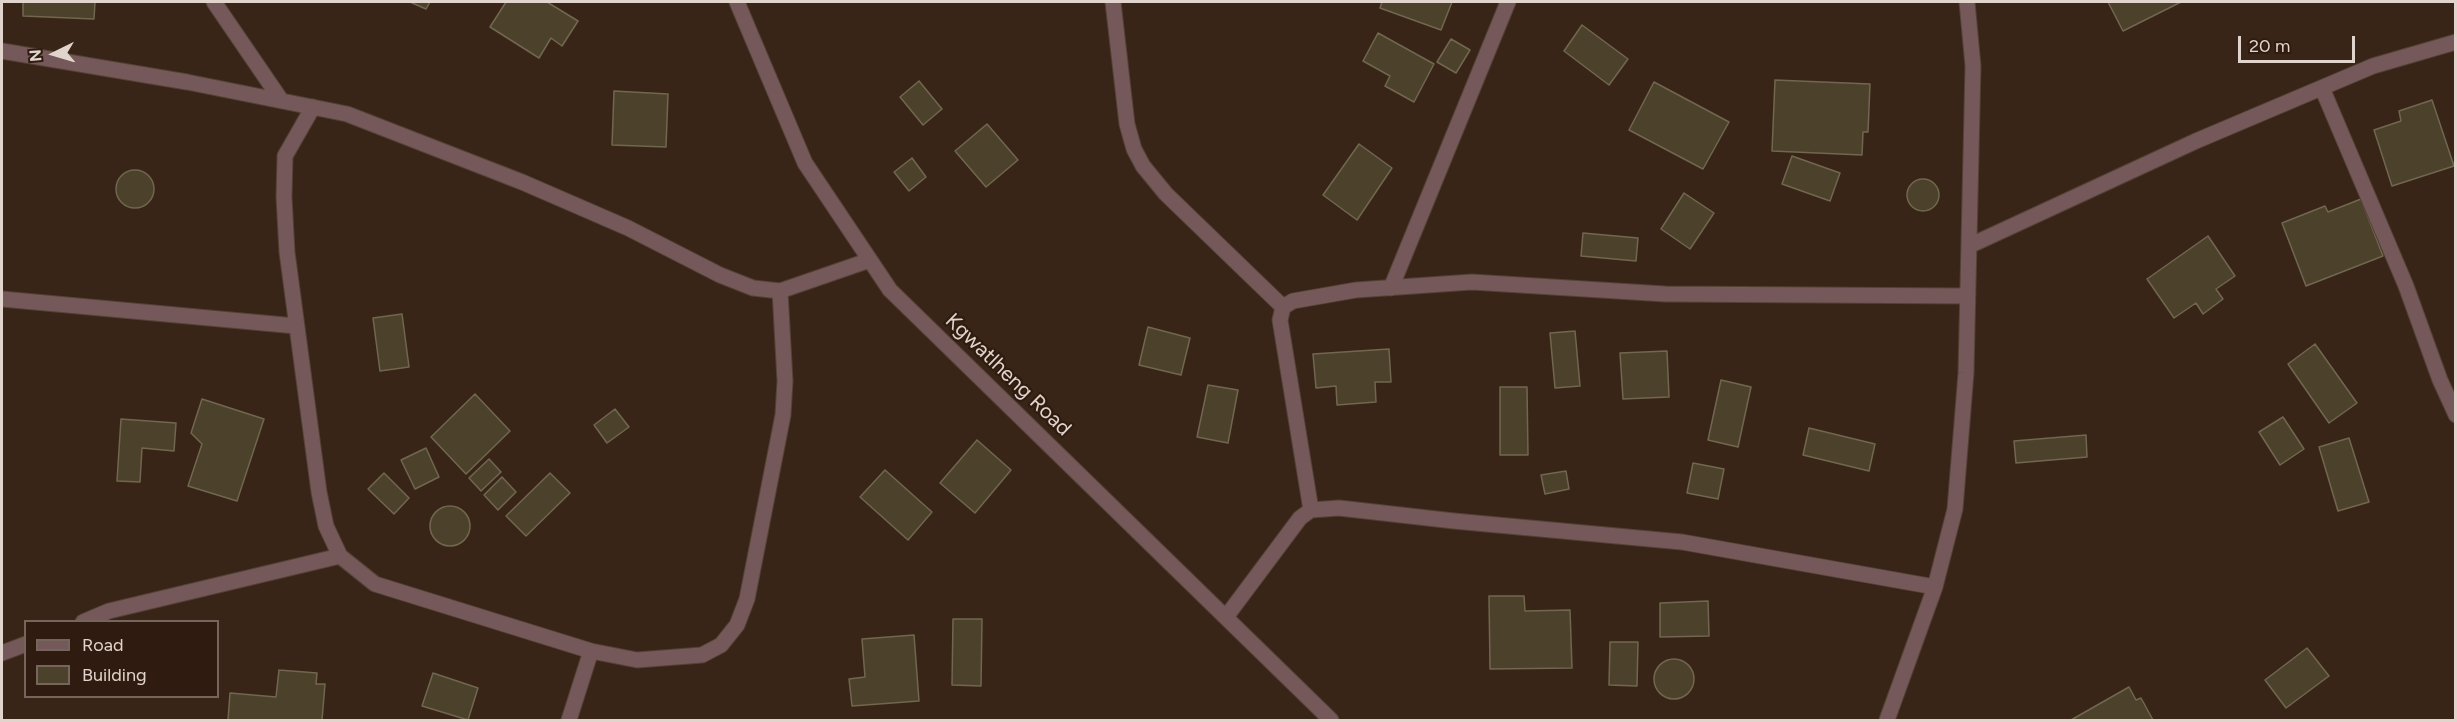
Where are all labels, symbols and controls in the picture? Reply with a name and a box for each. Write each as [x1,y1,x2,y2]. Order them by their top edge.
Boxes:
north arrow [24,24,84,84]
scale bar [2241,24,2358,62]
text: 20 m [2249,35,2290,57]
text: N [26,49,46,63]
street label: Kgwatlheng Road [940,309,1076,441]
legend [24,620,219,698]
text: Road [82,634,123,656]
text: Building [82,664,147,686]

